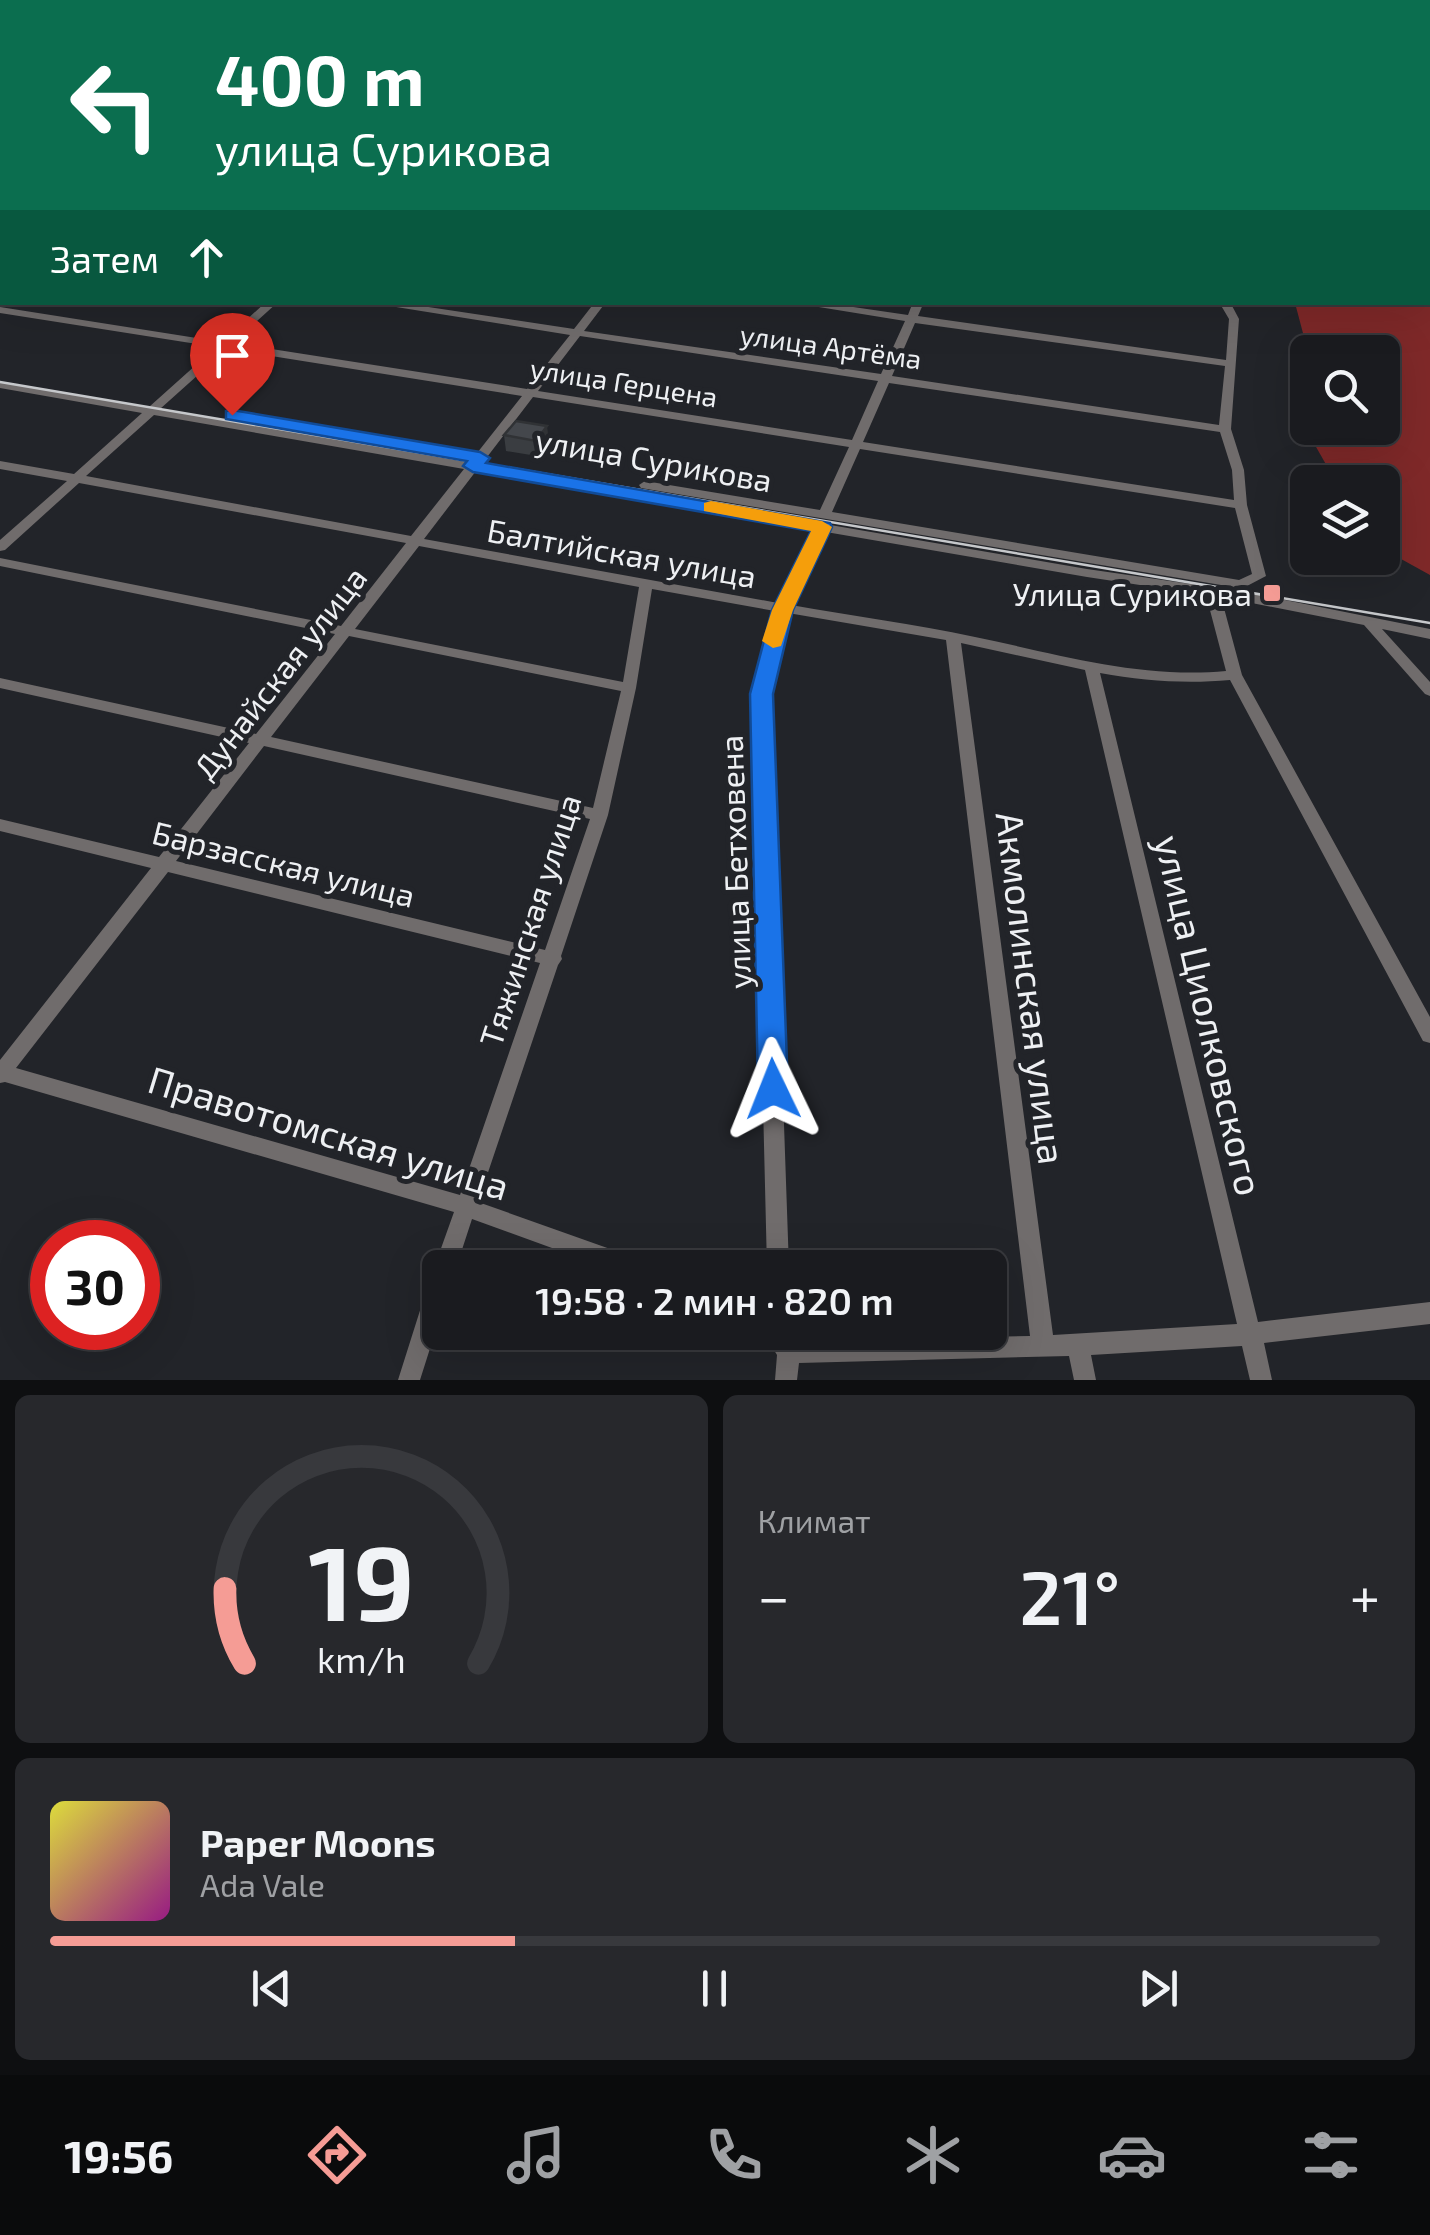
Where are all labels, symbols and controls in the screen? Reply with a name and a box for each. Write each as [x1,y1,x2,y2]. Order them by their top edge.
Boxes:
text: 400 m [215,36,425,120]
icon: left [50,40,180,170]
text: улица Сурикова [215,121,552,175]
icon: ahead [179,230,234,285]
text: Затем [50,235,159,281]
pin [190,313,275,416]
street label: улица Артёма [738,316,924,376]
icon: arrive [205,328,260,383]
map controls [1290,335,1400,575]
button: search [1290,335,1400,445]
street label: улица Герцена [528,350,720,414]
street label: улица Сурикова [533,419,775,500]
button: layers [1290,465,1400,575]
street label: Балтийская улица [484,510,759,595]
street label: Дунайская улица [184,558,374,786]
place label: Улица Сурикова [1013,574,1252,613]
marker: Улица Сурикова [1261,582,1283,604]
street label: улица Бетховена [711,734,758,990]
street label: Тяжинская улица [470,789,589,1051]
street label: Акмолинская улица [988,809,1076,1167]
street label: Барзасская улица [149,812,419,915]
street label: улица Циолковского [1146,830,1274,1200]
position arrow [721,1037,825,1141]
street label: Правотомская улица [143,1055,515,1209]
speed limit sign: 30 [30,1220,160,1350]
text: 19:58 · 2 мин · 820 m [535,1277,894,1323]
text: Климат [758,1501,871,1539]
text: 19 [308,1517,414,1642]
text: 21° [1019,1550,1120,1640]
text: − [758,1562,790,1628]
text: + [1350,1562,1380,1628]
text: km/h [317,1637,406,1680]
text: Paper Moons [200,1819,436,1865]
text: Ada Vale [200,1865,325,1903]
icon: previous [244,1961,299,2016]
icon: pause [687,1961,742,2016]
icon: next [1131,1961,1186,2016]
icon: directions [302,2120,372,2190]
icon: music [501,2120,571,2190]
icon: phone [699,2120,769,2190]
icon: climate [898,2120,968,2190]
icon: car [1097,2120,1167,2190]
icon: filters [1296,2120,1366,2190]
text: 19:56 [64,2128,173,2182]

